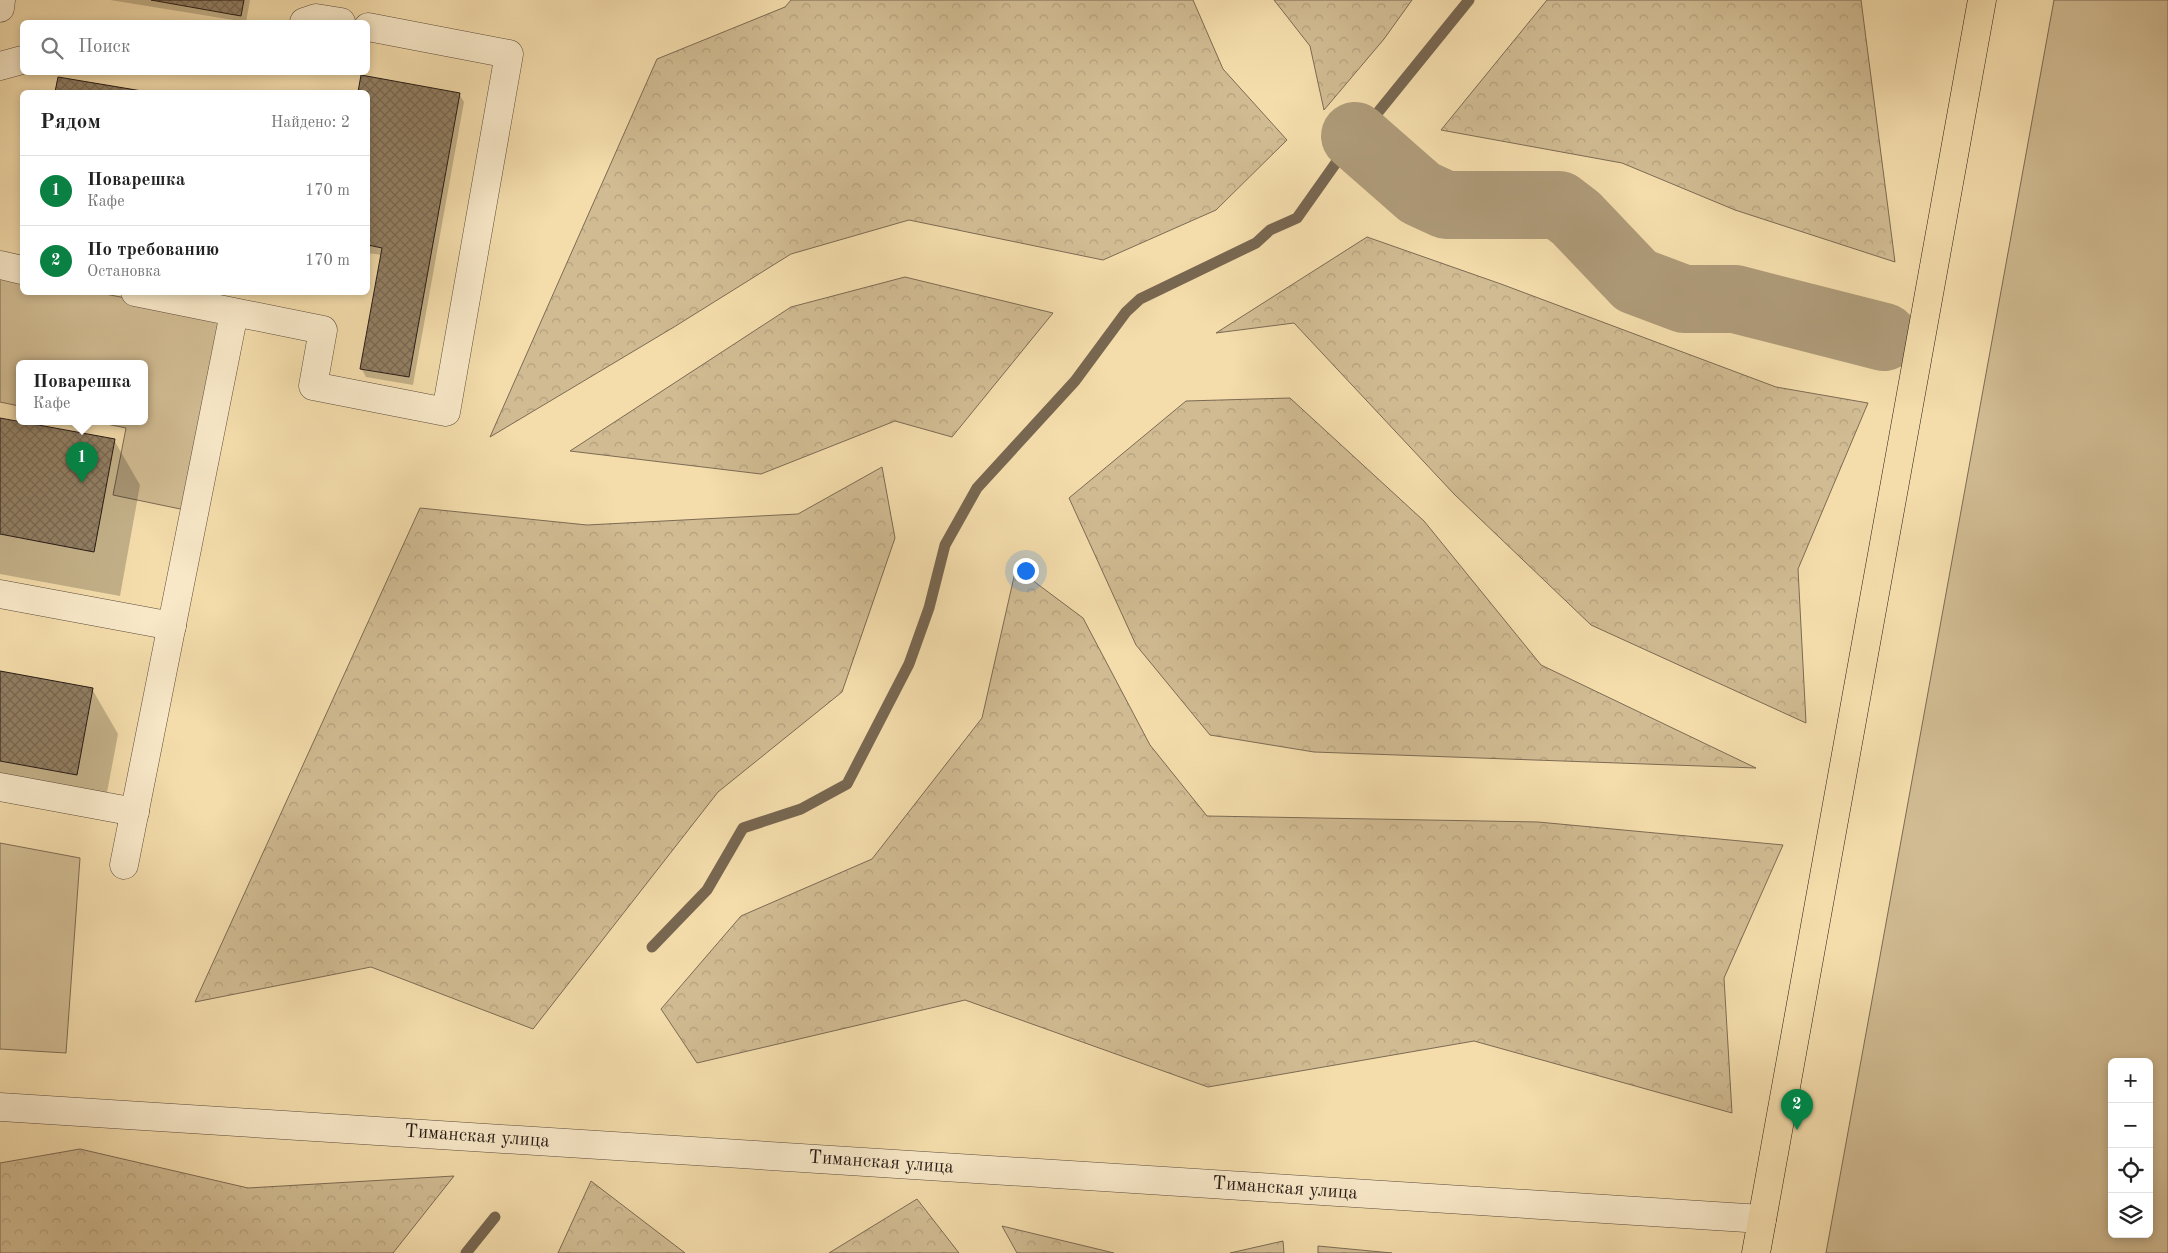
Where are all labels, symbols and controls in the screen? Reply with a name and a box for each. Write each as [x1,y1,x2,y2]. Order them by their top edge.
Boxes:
search box [20,20,370,75]
icon: search [38,34,66,62]
text: Поиск [78,38,130,57]
text: Рядом [40,112,101,133]
text: Найдено: 2 [271,115,350,131]
text: Поварешка [87,171,185,190]
text: 1 [51,183,61,199]
text: 170 m [305,183,350,199]
text: Кафе [87,194,125,210]
text: По требованию [87,241,219,260]
text: 2 [51,253,61,269]
text: 170 m [305,253,350,269]
text: Остановка [87,264,161,280]
popup [16,360,148,425]
text: Поварешка [33,373,131,392]
text: Кафе [33,396,70,412]
pin: 1 [66,442,98,483]
your location [1013,558,1039,584]
map controls [2108,1058,2153,1238]
button: + [2108,1058,2153,1103]
pin: 2 [1781,1089,1813,1130]
button: − [2108,1103,2153,1148]
street label: Тиманская улица [404,1122,551,1152]
street label: Тиманская улица [808,1148,955,1178]
button: locate [2108,1148,2153,1193]
street label: Тиманская улица [1212,1174,1359,1204]
button: layers [2108,1193,2153,1238]

